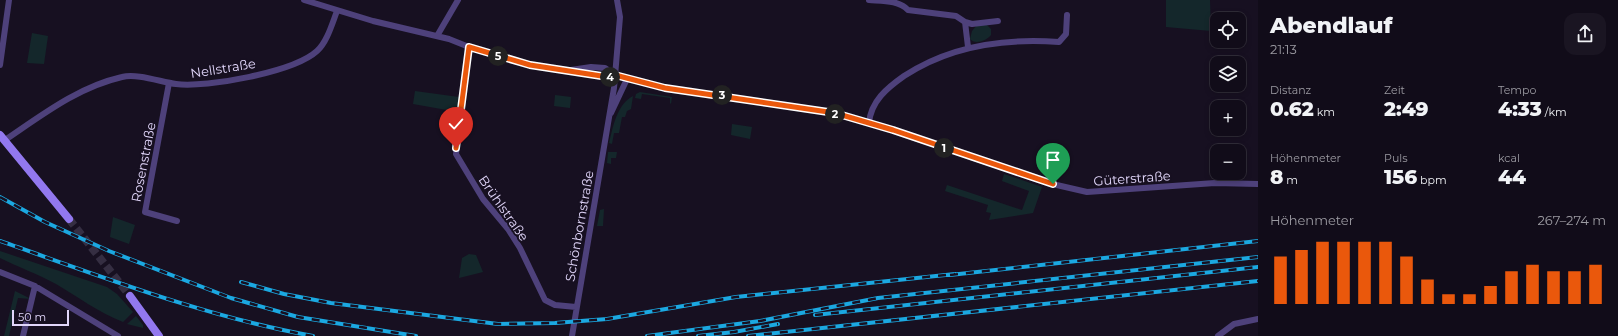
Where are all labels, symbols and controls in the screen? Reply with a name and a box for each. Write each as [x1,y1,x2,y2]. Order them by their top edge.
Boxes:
map controls [1210,12,1246,180]
button: locate [1210,12,1246,48]
text: Abendlauf [1270,12,1392,39]
button: share [1564,13,1606,55]
text: 21:13 [1270,41,1297,57]
pin: 5 [488,46,508,66]
text: 5 [495,49,501,63]
street label: Nellstraße [189,55,257,81]
button: layers [1210,56,1246,92]
pin: 4 [600,67,620,87]
text: 4 [606,70,614,84]
text: Distanz [1270,83,1311,97]
text: Zeit [1384,83,1405,97]
text: Tempo [1498,83,1536,97]
pin: 3 [712,85,732,105]
text: 3 [719,88,725,102]
text: 0.62 [1270,97,1314,121]
text: 2:49 [1384,97,1429,121]
text: 4:33 [1498,97,1542,121]
button: + [1210,100,1246,136]
pin: 2 [825,104,845,124]
text: km [1314,105,1335,119]
text: /km [1542,105,1567,119]
pin [439,107,473,148]
text: 2 [832,107,838,121]
icon: check [445,113,467,135]
street label: Rosenstraße [127,121,159,203]
pin: 1 [934,138,954,158]
text: 1 [942,141,946,155]
pin [1036,143,1070,184]
button: − [1210,144,1246,180]
icon: arrive [1042,149,1064,171]
text: Höhenmeter [1270,151,1341,165]
text: Puls [1384,151,1408,165]
text: kcal [1498,151,1520,165]
text: 8 [1270,165,1283,189]
text: 156 [1384,165,1417,189]
text: 44 [1498,165,1526,189]
street label: Güterstraße [1093,167,1171,189]
street label: Schönbornstraße [561,169,597,283]
street label: Brühlstraße [475,172,533,244]
text: m [1283,173,1298,187]
text: bpm [1417,173,1447,187]
text: Höhenmeter [1270,212,1354,228]
text: 267–274 m [1538,212,1606,228]
scale bar [12,308,69,327]
text: 50 m [18,310,46,324]

